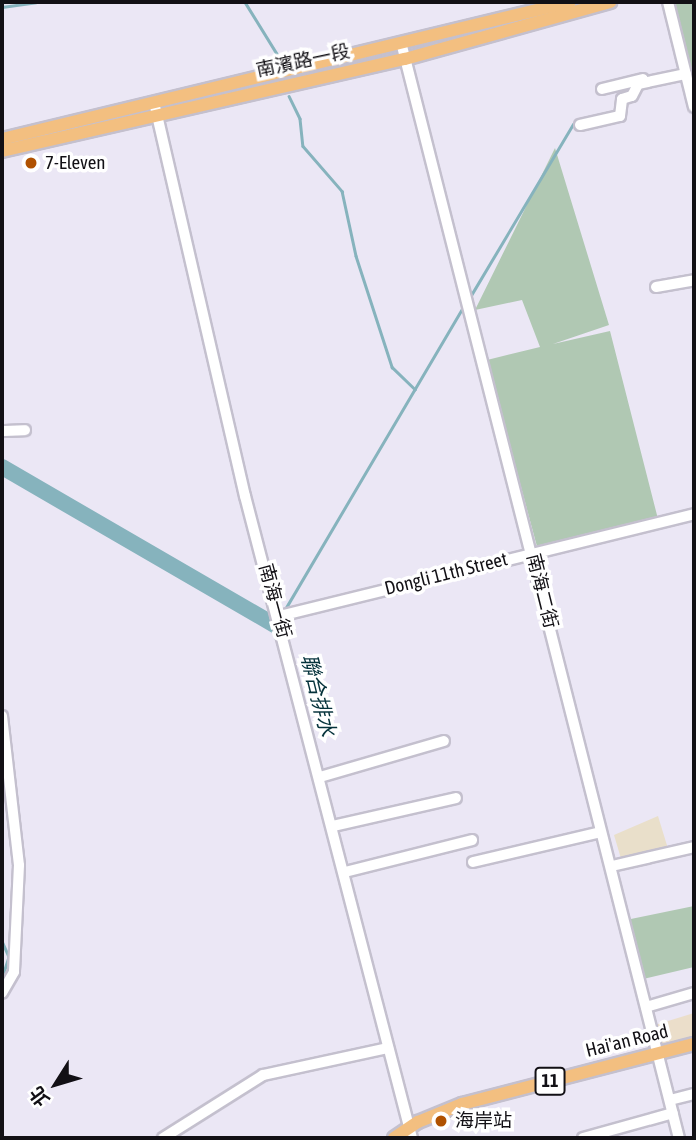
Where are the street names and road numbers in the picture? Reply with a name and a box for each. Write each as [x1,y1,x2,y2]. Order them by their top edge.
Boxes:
street label: 南濱路一段 [254,40,352,82]
street label: Dongli 11th Street [382,548,510,600]
street label: 南海二街 [522,551,562,631]
street label: 南海一街 [254,561,296,641]
street label: Hai'an Road [583,1020,671,1062]
road number: 11 [534,1066,566,1096]

